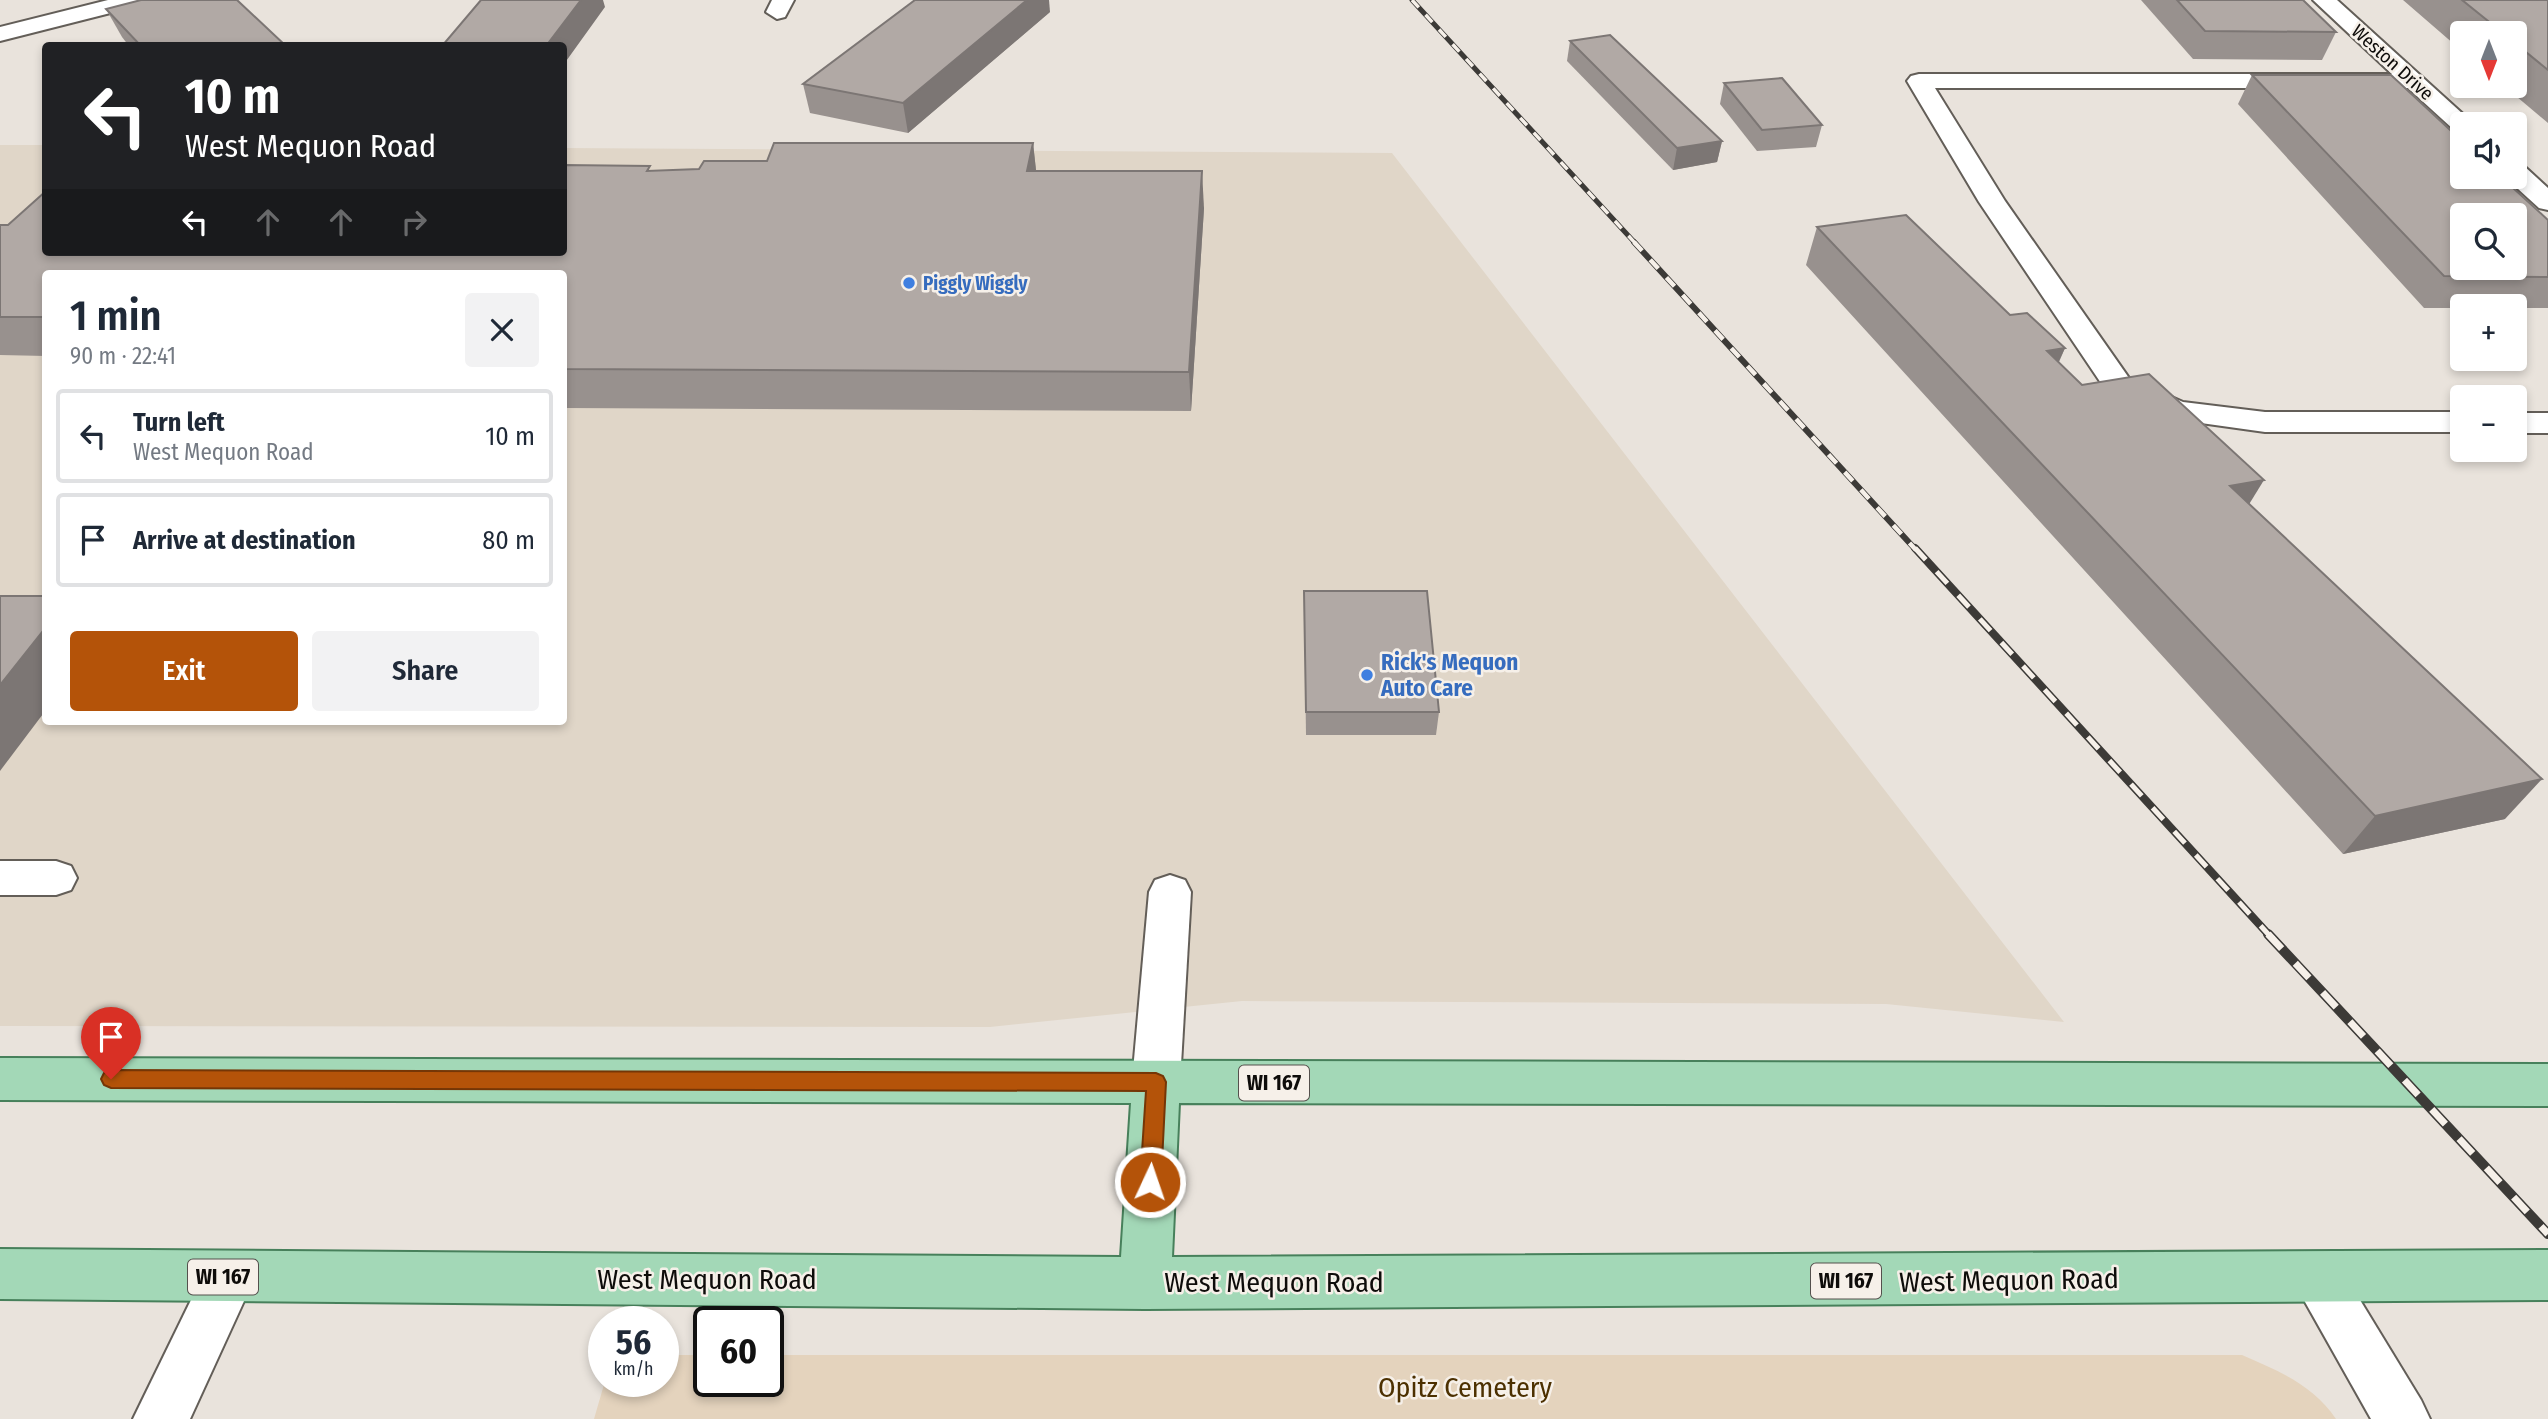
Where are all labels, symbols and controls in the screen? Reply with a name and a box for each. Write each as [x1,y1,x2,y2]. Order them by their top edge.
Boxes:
street label: Weston Drive [2347,20,2438,105]
north arrow [2450,21,2527,98]
map controls [2450,21,2527,462]
text: 10 m [185,67,280,126]
icon: left [70,70,161,161]
button: sound [2450,112,2527,189]
text: West Mequon Road [185,127,436,165]
icon: left [176,203,214,241]
icon: ahead [249,203,287,241]
icon: ahead [322,203,360,241]
icon: right [395,203,433,241]
button: search [2450,203,2527,280]
place label: Piggly Wiggly [923,272,1029,295]
marker: Piggly Wiggly [901,275,917,291]
text: 1 min [70,291,161,341]
button: close [465,293,539,367]
button: + [2450,294,2527,371]
text: 90 m · 22:41 [70,342,176,370]
button: − [2450,385,2527,462]
text: Turn left [133,407,225,438]
icon: left [74,417,112,455]
text: 10 m [485,421,535,452]
text: West Mequon Road [133,438,313,466]
icon: arrive [74,521,112,559]
text: Arrive at destination [133,525,356,556]
text: 80 m [482,525,535,556]
button: Exit [70,631,298,711]
button: Share [312,631,539,711]
place label: Rick's Mequon Auto Care [1380,648,1518,702]
marker: Rick's Mequon Auto Care [1359,667,1375,683]
pin [81,1007,141,1079]
icon: arrive [92,1018,130,1056]
road number: WI 167 [1239,1066,1309,1100]
position arrow [1113,1145,1187,1219]
road number: WI 167 [188,1260,258,1294]
street label: West Mequon Road [1899,1262,2119,1299]
street label: West Mequon Road [597,1263,817,1296]
road number: WI 167 [1811,1264,1881,1298]
street label: West Mequon Road [1164,1266,1384,1299]
speed limit sign: 60 [693,1306,784,1397]
text: 56 [616,1321,651,1363]
text: km/h [613,1358,654,1380]
park label: Opitz Cemetery [1378,1371,1553,1404]

